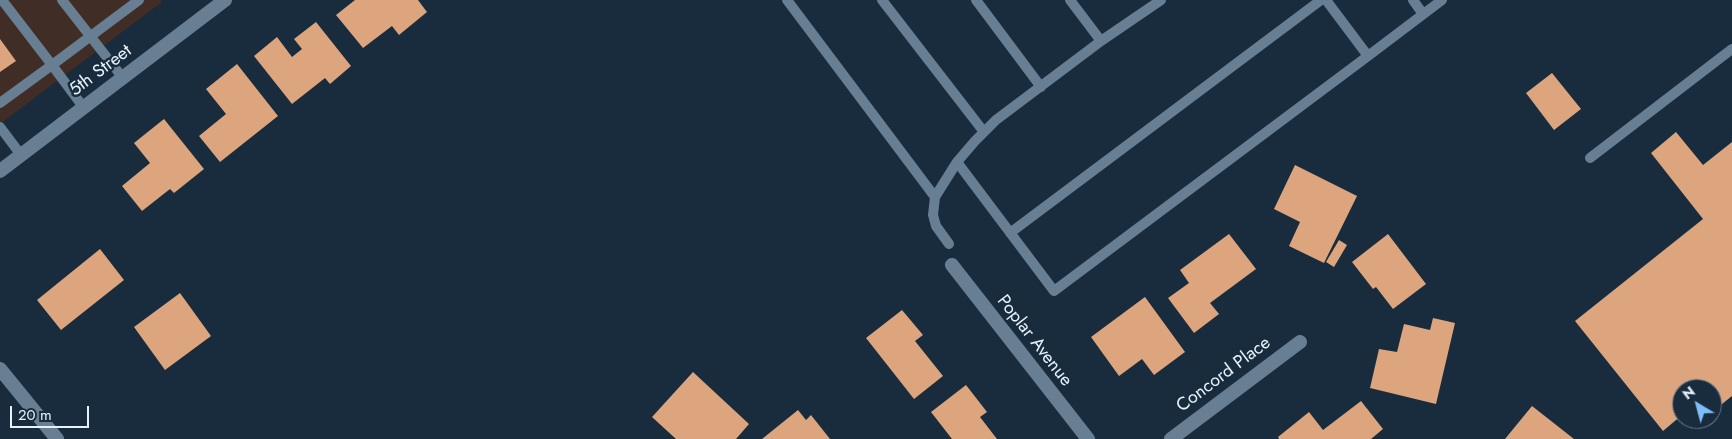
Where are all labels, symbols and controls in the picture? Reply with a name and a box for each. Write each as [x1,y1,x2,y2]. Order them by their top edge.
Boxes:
street label: 5th Street [66,41,136,101]
street label: Poplar Avenue [992,291,1076,391]
street label: Concord Place [1173,333,1275,417]
north arrow [1672,379,1722,429]
text: N [1678,381,1699,404]
scale bar [12,396,91,428]
text: 20 m [18,404,52,426]

